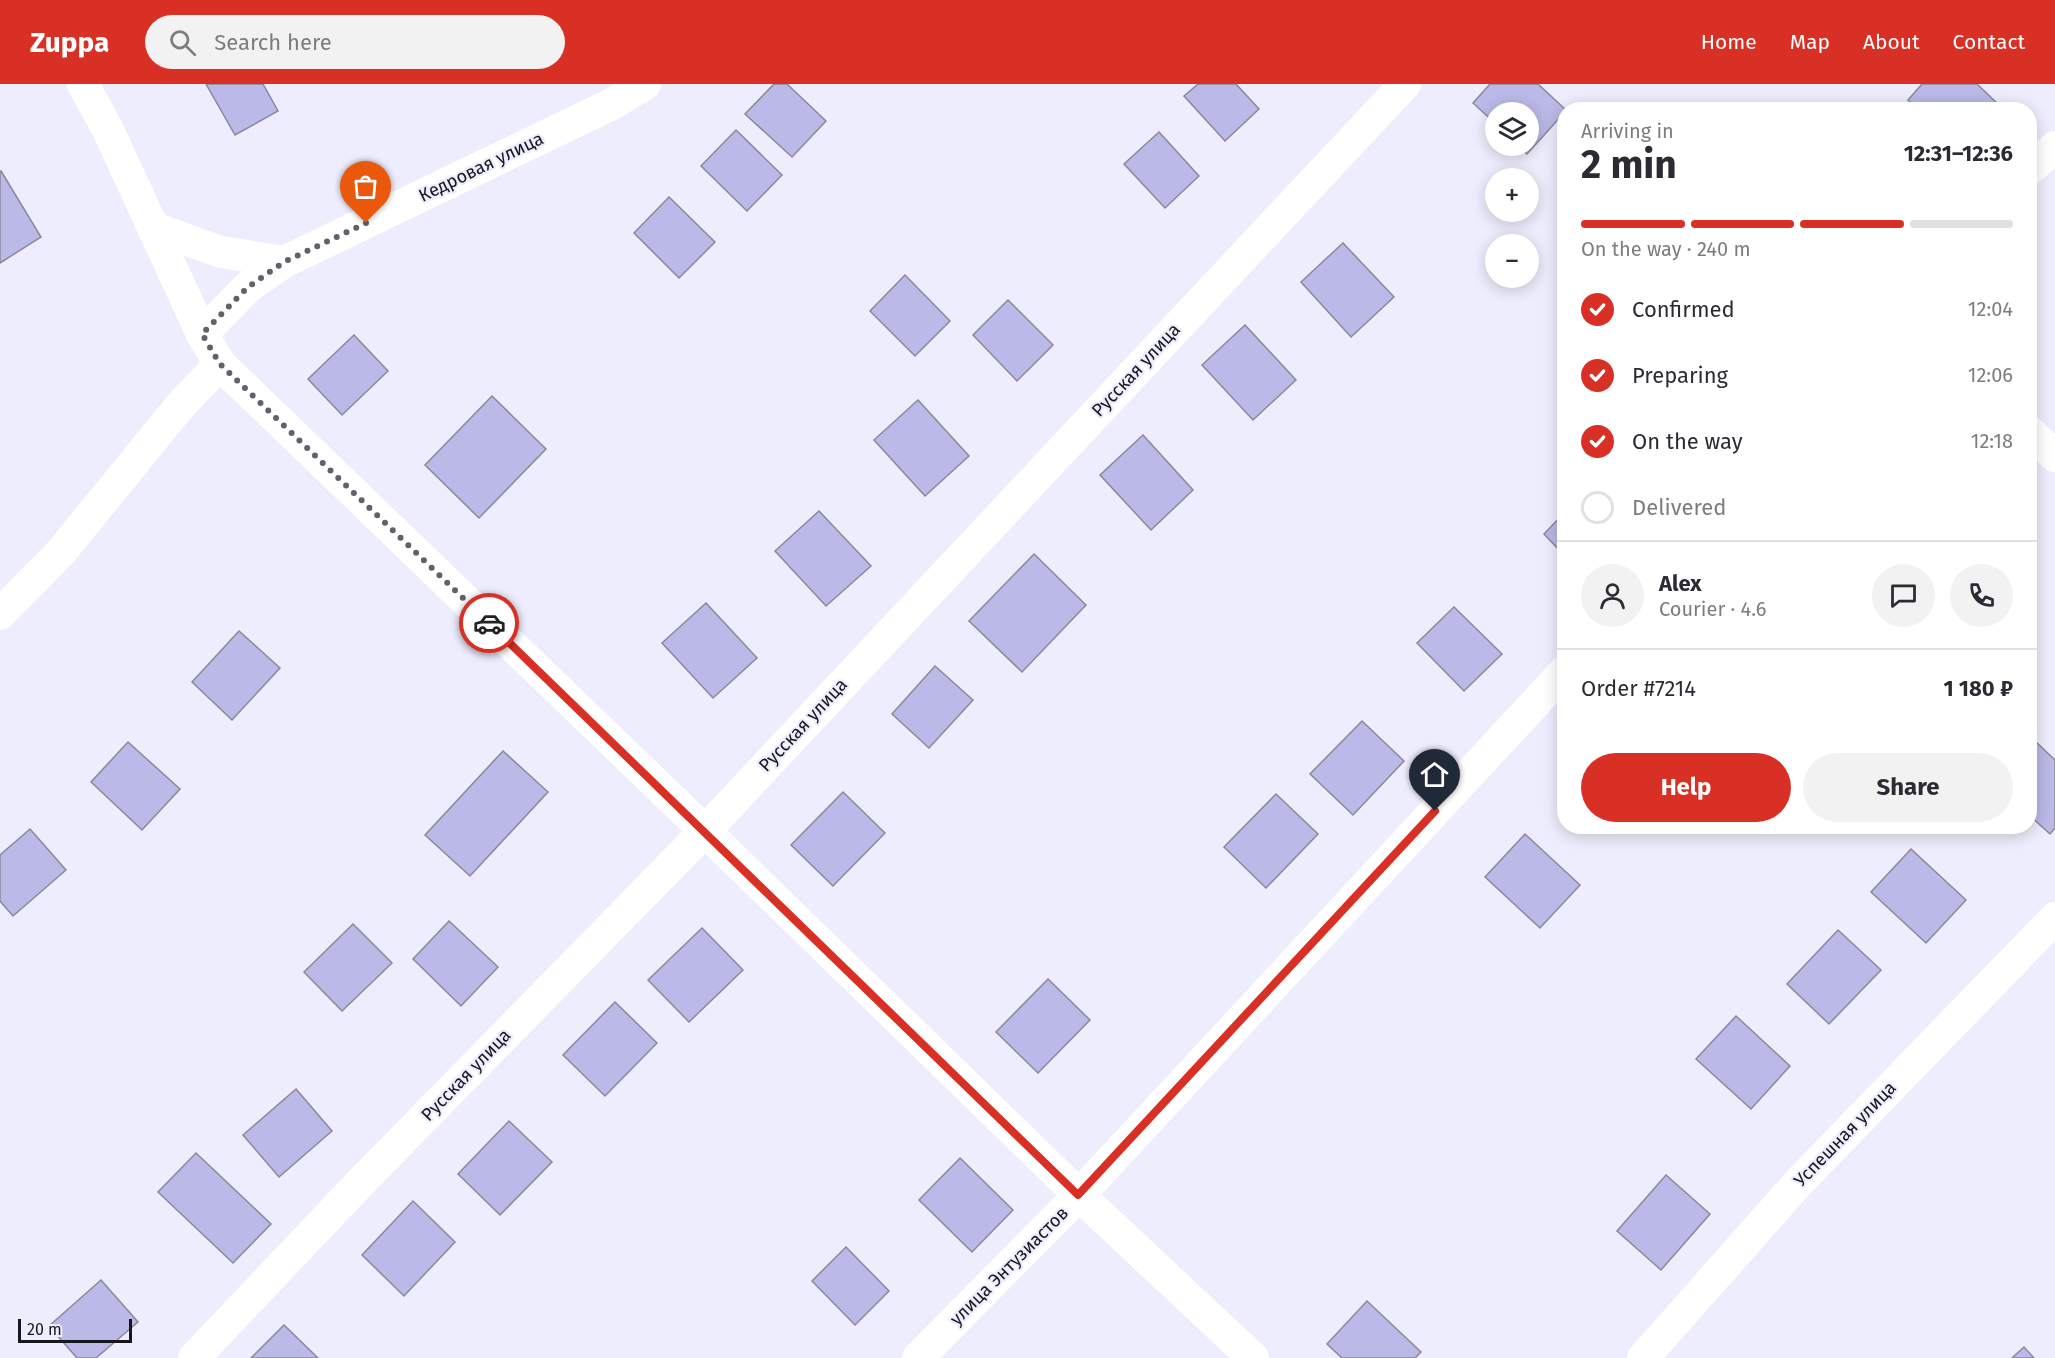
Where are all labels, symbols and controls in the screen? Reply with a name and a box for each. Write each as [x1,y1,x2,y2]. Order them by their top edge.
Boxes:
search box [145,15,565,69]
text: Zuppa [30,26,109,59]
icon: search [166,26,199,59]
text: Search here [214,29,332,56]
text: Home [1701,29,1757,55]
text: Map [1790,29,1830,55]
text: About [1863,29,1920,55]
text: Contact [1953,29,2025,55]
map controls [1485,102,1539,288]
button: layers [1485,102,1539,156]
text: Arriving in [1581,119,1674,143]
street label: Кедровая улица [415,127,547,207]
text: 12:31–12:36 [1904,140,2013,167]
text: 2 min [1581,142,1677,188]
pin [340,161,391,223]
button: + [1485,168,1539,222]
icon: bag [349,170,382,203]
button: − [1485,234,1539,288]
text: On the way · 240 m [1581,237,1751,261]
icon: check [1581,293,1614,326]
text: Confirmed [1632,296,1735,323]
text: 12:04 [1968,297,2013,321]
street label: Русская улица [1087,319,1185,421]
icon: check [1581,359,1614,392]
text: Preparing [1632,362,1728,389]
text: 12:06 [1968,363,2013,387]
icon: check [1581,425,1614,458]
text: On the way [1632,428,1743,455]
text: 12:18 [1971,429,2013,453]
text: Delivered [1632,494,1727,521]
button: person [1581,564,1644,627]
button: chat [1872,564,1935,627]
button: phone [1950,564,2013,627]
text: Alex [1659,570,1702,597]
courier [459,593,519,653]
text: Courier · 4.6 [1659,597,1766,621]
icon: car [473,607,506,640]
street label: Русская улица [754,674,852,776]
text: Order #7214 [1581,675,1696,702]
text: 1 180 ₽ [1943,675,2013,702]
pin [1409,749,1460,811]
button: Help [1581,753,1791,822]
button: Share [1803,753,2013,822]
icon: home [1418,758,1451,791]
street label: Русская улица [417,1024,515,1126]
street label: Успешная улица [1789,1077,1901,1191]
street label: улица Энтузиастов [945,1202,1073,1330]
scale bar [18,1316,132,1344]
text: 20 m [27,1320,62,1339]

